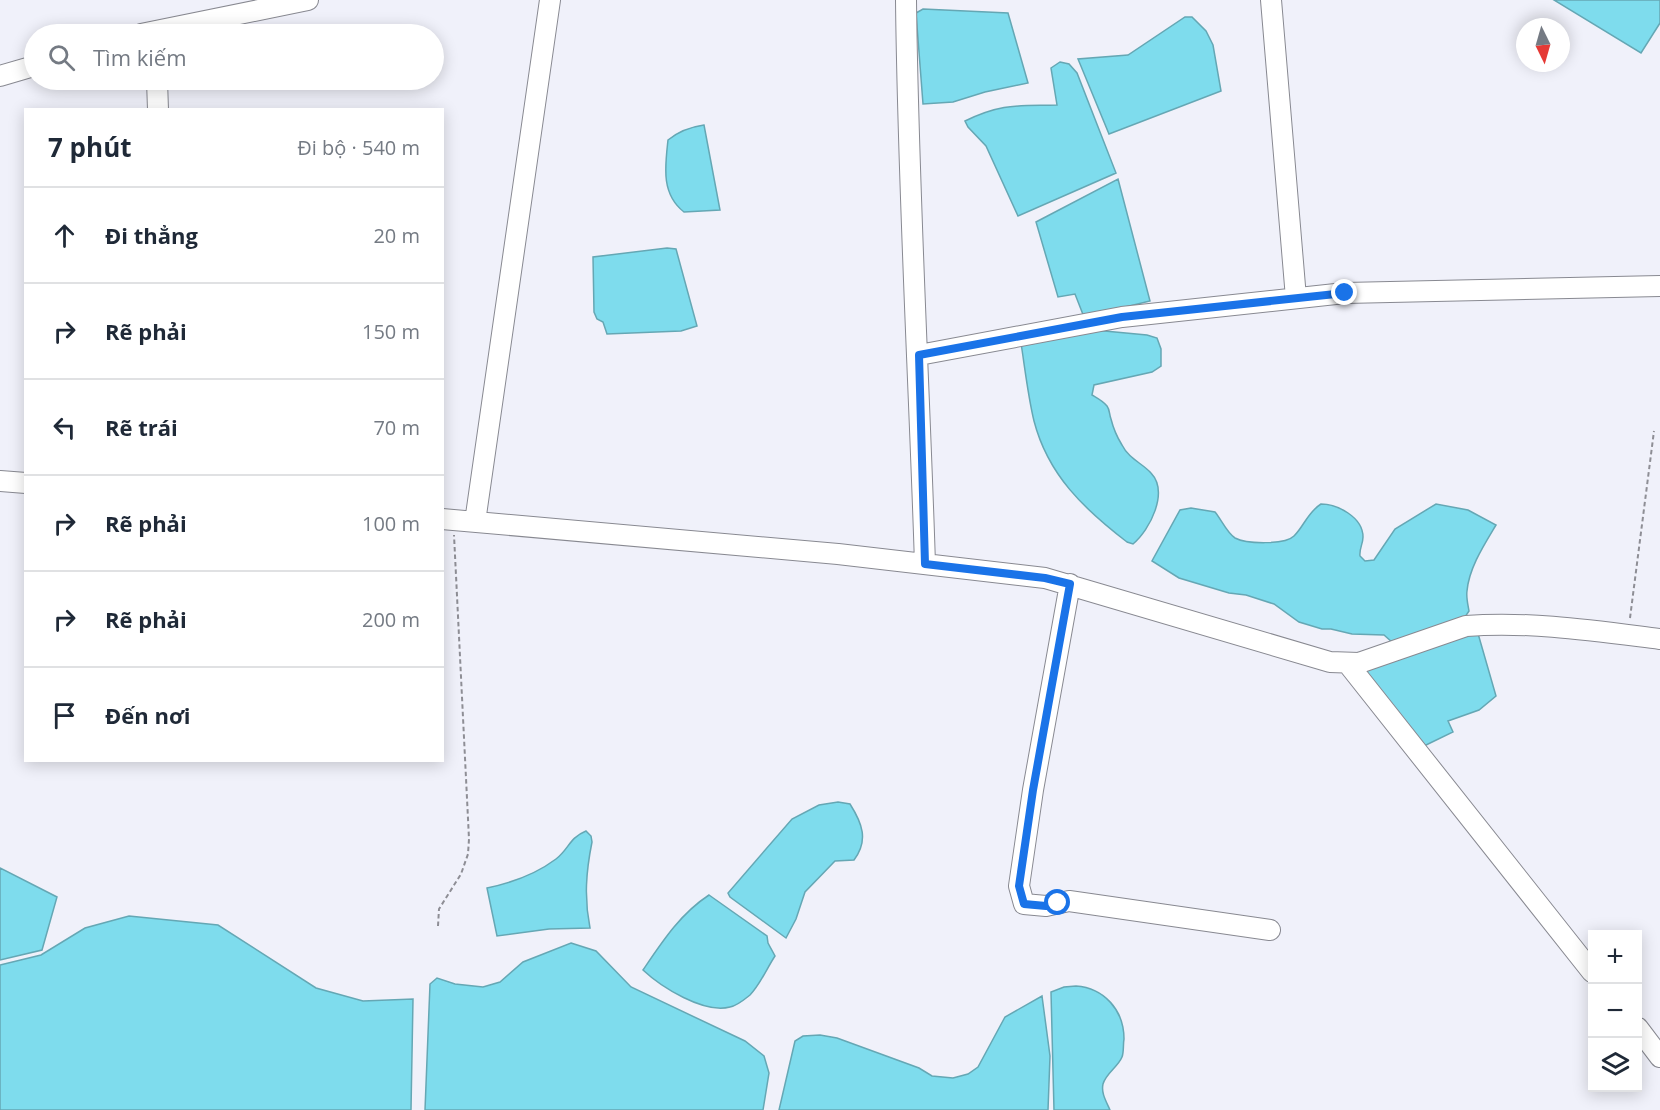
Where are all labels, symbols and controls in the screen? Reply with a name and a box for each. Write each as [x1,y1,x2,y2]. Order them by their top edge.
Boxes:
north arrow [1516,18,1570,72]
search box [24,24,444,90]
icon: search [45,41,78,74]
text: Tìm kiếm [93,42,187,72]
text: 7 phút [48,129,132,165]
text: Đi bộ · 540 m [297,134,420,161]
icon: ahead [48,219,81,252]
text: Đi thẳng [105,220,198,250]
text: 20 m [373,222,420,249]
route end [1331,279,1357,305]
icon: right [48,315,81,348]
text: Rẽ phải [105,316,187,346]
text: 150 m [362,318,420,345]
icon: left [48,411,81,444]
text: Rẽ trái [105,412,178,442]
text: 70 m [373,414,420,441]
icon: right [48,507,81,540]
text: Rẽ phải [105,508,187,538]
text: 100 m [362,510,420,537]
icon: right [48,603,81,636]
text: Rẽ phải [105,604,187,634]
text: 200 m [362,606,420,633]
icon: arrive [48,699,81,732]
text: Đến nơi [105,700,191,730]
route start [1044,889,1070,915]
map controls [1588,930,1642,1092]
button: + [1588,930,1642,984]
button: − [1588,984,1642,1038]
button: layers [1588,1038,1642,1092]

